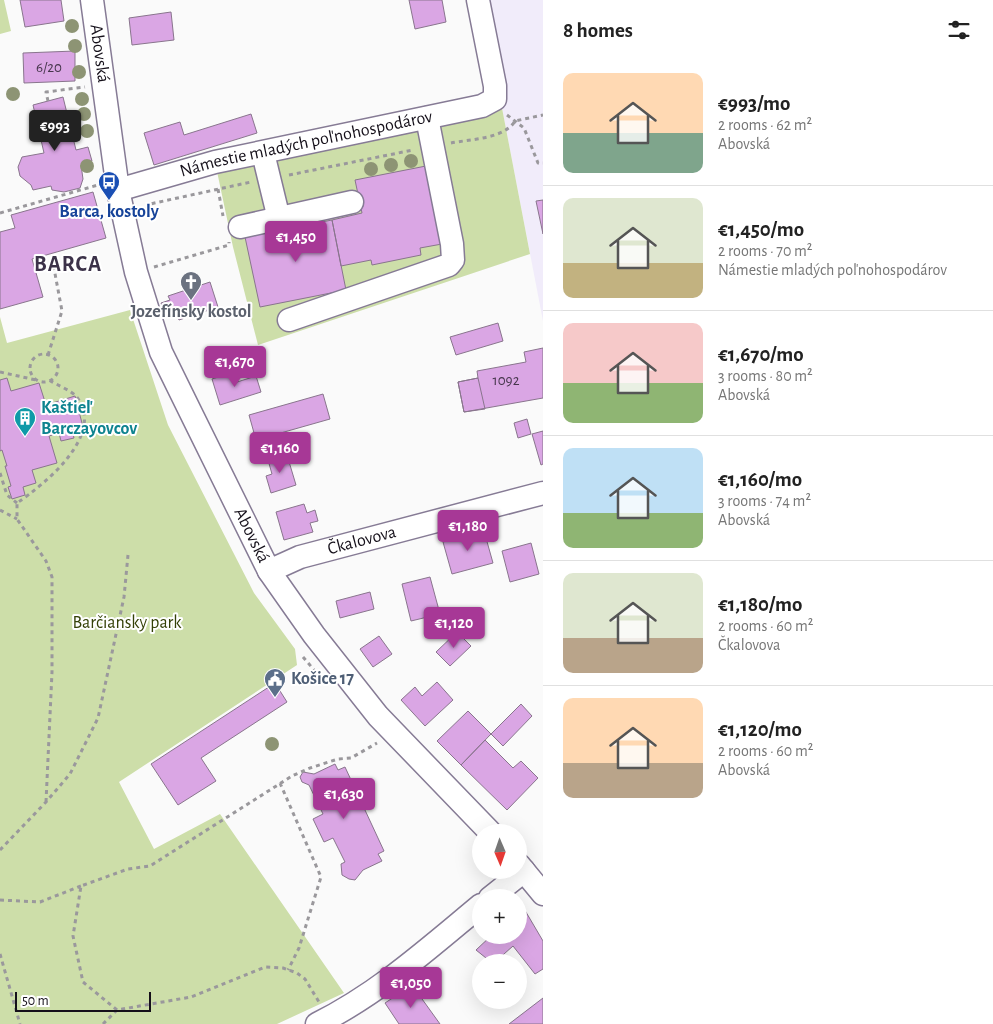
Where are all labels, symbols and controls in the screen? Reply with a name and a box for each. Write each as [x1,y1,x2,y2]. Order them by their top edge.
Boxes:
icon: filters [945,16,973,44]
text: 8 homes [563,20,633,41]
street label: Abovská [86,23,112,84]
house number: 6/20 [36,60,62,75]
icon: home [603,93,663,153]
text: €993/mo [718,93,790,114]
street label: Námestie mladých poľnohospodárov [178,108,434,181]
pin: €993 [25,110,85,152]
text: 2 rooms · 62 m² [718,117,812,133]
text: €993 [40,118,70,134]
text: Abovská [718,136,770,152]
bus stop icon: Barca, kostoly [97,170,121,201]
place label: Barca, kostoly [59,203,160,221]
icon: home [603,218,663,278]
text: €1,450/mo [718,219,804,240]
pin: €1,450 [255,220,337,263]
text: €1,450 [276,229,316,245]
text: 2 rooms · 70 m² [718,243,812,259]
district label: BARCA [34,253,102,275]
text: Námestie mladých poľnohospodárov [718,262,947,278]
church icon: Jozefínsky kostol [179,270,203,301]
place label: Jozefínsky kostol [130,303,252,321]
icon: home [603,343,663,403]
text: €1,670/mo [718,344,804,365]
pin: €1,670 [194,346,276,388]
text: €1,670 [215,354,255,370]
text: 3 rooms · 80 m² [718,368,813,384]
house number: 1092 [493,373,520,388]
text: Abovská [718,387,770,403]
place label: Kaštieľ Barczayovcov [41,399,137,438]
building icon: Kaštieľ Barczayovcov [13,406,37,437]
pin: €1,160 [239,432,321,474]
text: €1,160 [261,440,299,456]
icon: home [603,468,663,528]
text: €1,160/mo [718,469,802,490]
text: 3 rooms · 74 m² [718,493,811,509]
street label: Abovská [230,505,272,566]
pin: €1,180 [427,510,509,552]
text: Abovská [718,512,770,528]
text: €1,180 [449,518,487,534]
street label: Čkalovova [325,523,398,558]
icon: home [603,593,663,653]
text: €1,180/mo [718,594,802,615]
pin: €1,120 [413,606,495,649]
park label: Barčiansky park [72,614,182,632]
text: €1,120 [435,615,473,631]
text: 2 rooms · 60 m² [718,618,813,634]
text: Čkalovova [718,637,780,653]
public building icon: Košice 17 [263,667,287,698]
place label: Košice 17 [291,670,354,688]
icon: home [603,718,663,778]
text: €1,120/mo [718,719,802,740]
text: 2 rooms · 60 m² [718,743,813,759]
text: Abovská [718,762,770,778]
pin: €1,630 [303,778,385,820]
text: €1,630 [324,786,364,802]
north arrow [472,824,528,879]
map controls [472,824,527,1009]
button: + [472,889,527,944]
button: − [472,954,527,1009]
pin: €1,050 [370,966,452,1009]
text: €1,050 [391,975,431,991]
scale bar [15,989,151,1012]
text: 50 m [22,994,49,1008]

